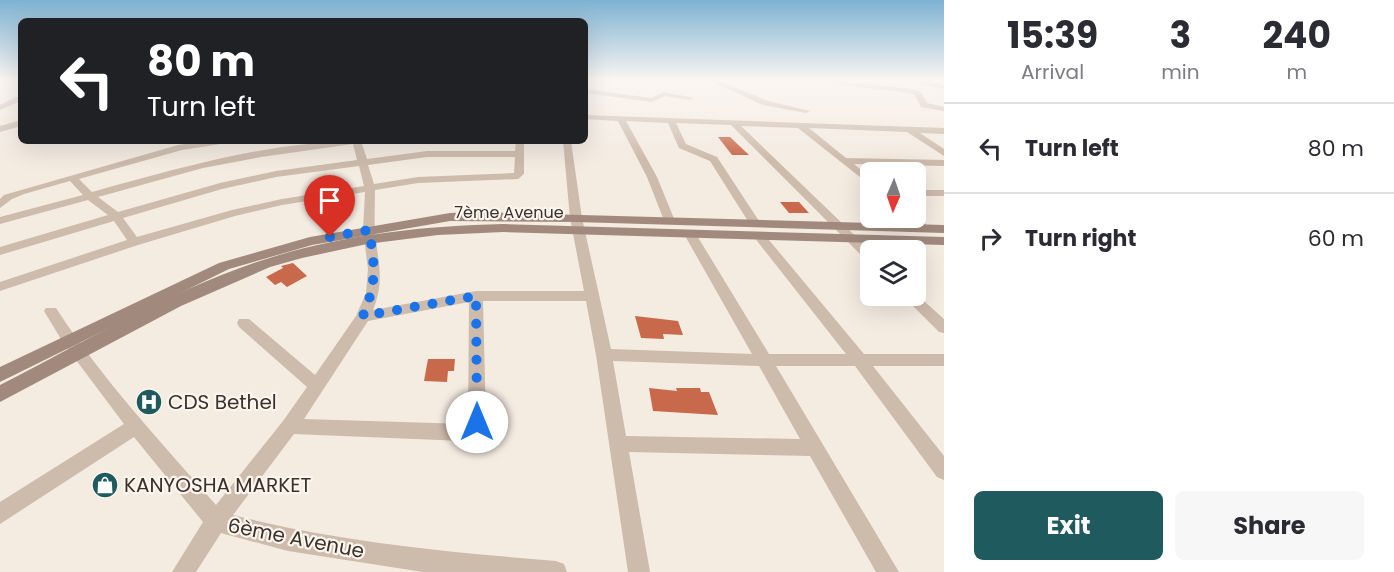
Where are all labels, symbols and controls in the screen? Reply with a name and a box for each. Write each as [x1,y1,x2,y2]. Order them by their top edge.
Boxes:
text: 15:39 [1007,10,1098,61]
text: 3 [1169,10,1191,61]
text: 240 [1263,10,1331,61]
text: 80 m [147,32,255,91]
icon: left [48,42,126,120]
text: Arrival [1021,58,1084,86]
text: min [1161,58,1199,86]
text: m [1286,58,1307,86]
text: Turn left [147,88,256,125]
icon: left [974,132,1007,165]
text: Turn left [1025,133,1119,164]
text: 80 m [1308,133,1364,164]
north arrow [860,162,926,228]
map controls [860,162,926,306]
pin [304,175,355,237]
icon: arrive [313,184,346,217]
street label: 7ème Avenue [454,201,564,224]
icon: right [974,222,1007,255]
text: Turn right [1025,223,1136,254]
text: 60 m [1308,223,1364,254]
button: layers [860,240,926,306]
hospital icon: CDS Bethel [134,387,164,417]
place label: CDS Bethel [168,388,277,416]
position arrow [445,390,509,454]
shop icon: KANYOSHA MARKET [90,470,120,500]
place label: KANYOSHA MARKET [124,471,311,499]
button: Exit [974,491,1163,560]
button: Share [1175,491,1364,560]
street label: 6ème Avenue [225,511,367,565]

